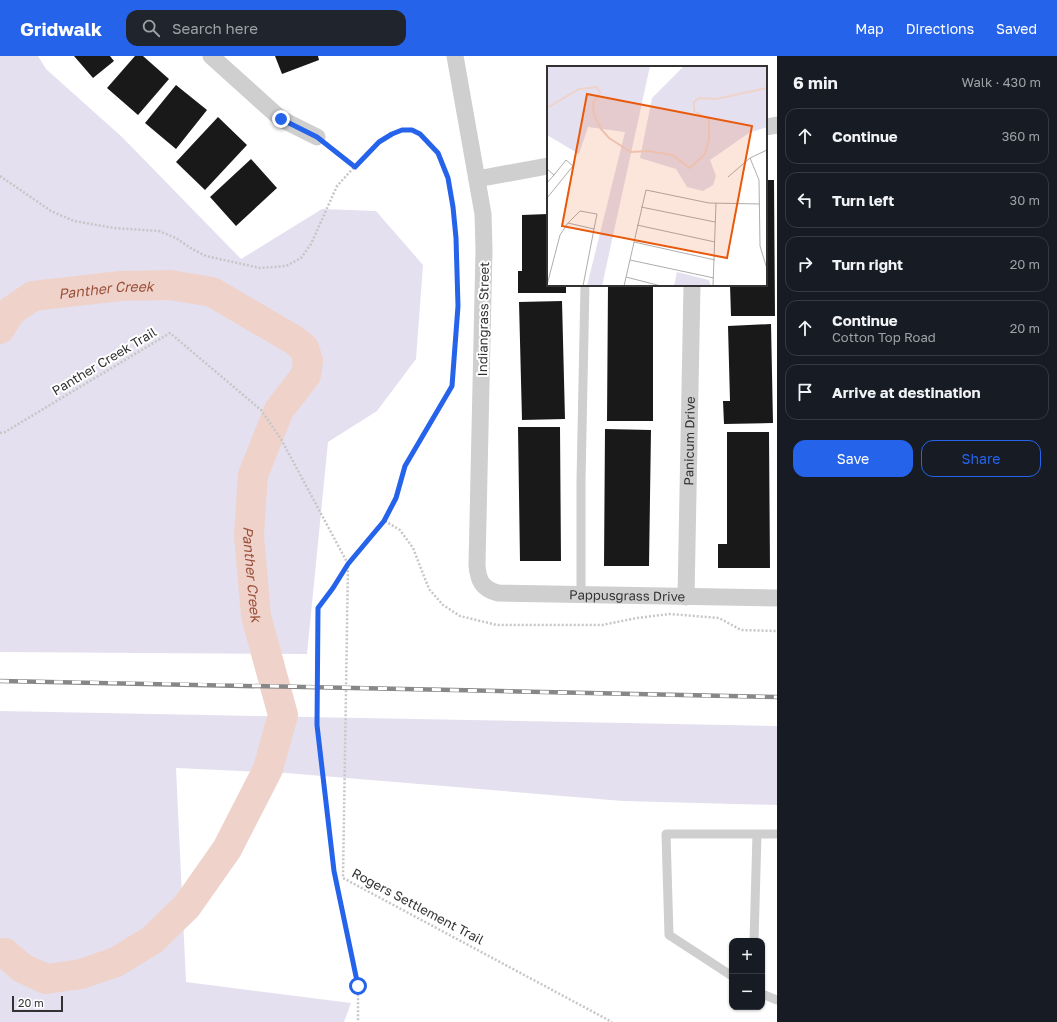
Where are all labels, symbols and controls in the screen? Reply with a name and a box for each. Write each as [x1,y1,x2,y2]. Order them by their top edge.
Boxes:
search box [126,10,406,46]
text: Gridwalk [20,17,102,40]
icon: search [140,17,162,39]
text: Search here [172,19,258,37]
text: Map [855,20,884,37]
text: Directions [906,20,974,37]
text: Saved [996,20,1037,37]
inset map [547,66,767,286]
text: 6 min [793,72,838,93]
text: Walk · 430 m [961,74,1041,90]
route end [272,110,290,128]
icon: ahead [794,125,816,147]
text: Continue [832,127,898,145]
text: 360 m [1002,128,1040,144]
icon: left [794,189,816,211]
text: Turn left [832,191,894,209]
text: 30 m [1010,192,1040,208]
icon: right [794,253,816,275]
text: Turn right [832,255,903,273]
text: 20 m [1010,256,1040,272]
street label: Indiangrass Street [474,262,492,376]
water label: Panther Creek [57,277,156,302]
text: Continue [832,311,898,329]
icon: ahead [794,317,816,339]
text: 20 m [1010,320,1040,336]
street label: Panther Creek Trail [49,324,159,398]
text: Cotton Top Road [832,329,936,345]
icon: arrive [794,381,816,403]
text: Arrive at destination [832,383,981,401]
street label: Panicum Drive [680,396,698,486]
button: Save [793,440,913,477]
button: Share [921,440,1041,477]
water label: Panther Creek [240,526,266,626]
street label: Pappusgrass Drive [569,586,685,604]
street label: Rogers Settlement Trail [349,864,487,948]
map controls [729,938,765,1010]
button: + [729,938,765,974]
button: − [729,974,765,1010]
route start [349,977,367,995]
scale bar [12,994,63,1013]
text: 20 m [18,996,44,1009]

